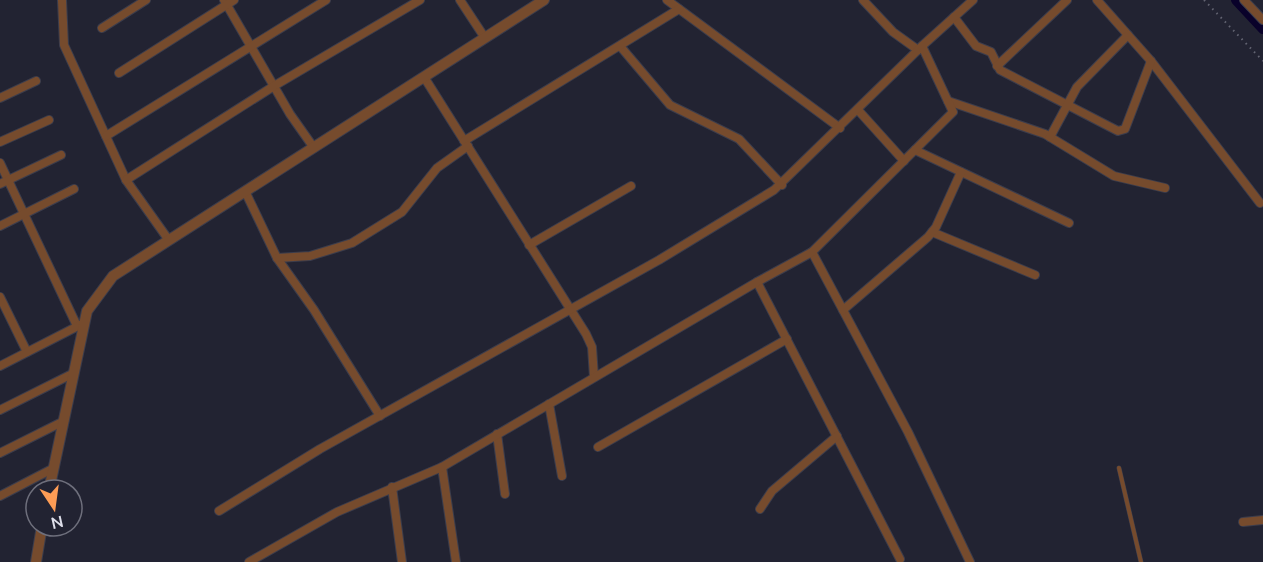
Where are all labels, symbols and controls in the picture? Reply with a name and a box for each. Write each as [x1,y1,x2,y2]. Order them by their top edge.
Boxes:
north arrow [24,478,84,538]
text: N [49,510,65,534]

